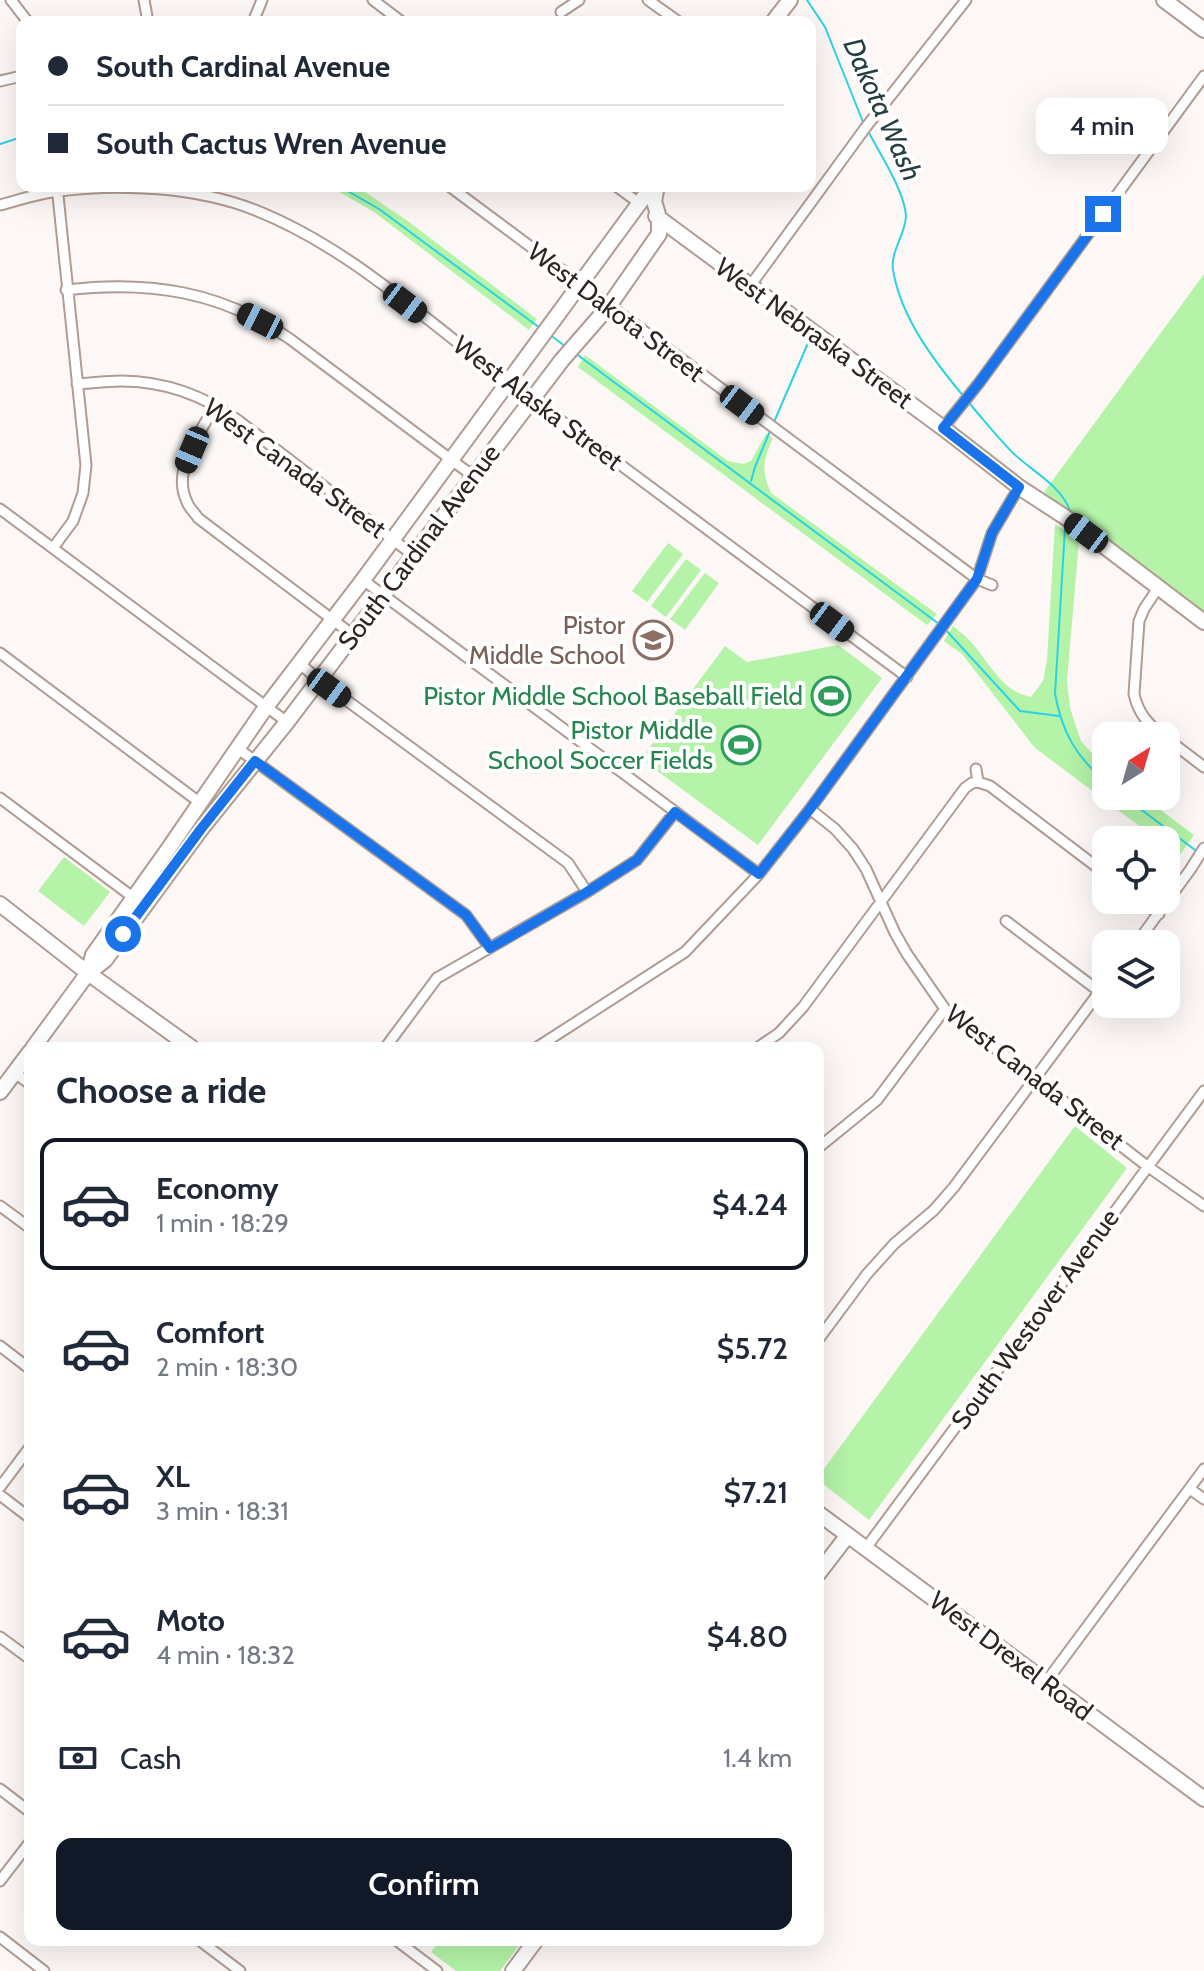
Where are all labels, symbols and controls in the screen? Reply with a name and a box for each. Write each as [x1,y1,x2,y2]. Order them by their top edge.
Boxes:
water label: Dakota Wash [836,32,930,186]
text: South Cardinal Avenue [96,48,390,85]
callout: 4 min [1037,98,1169,154]
text: 4 min [1070,110,1134,142]
text: South Cactus Wren Avenue [96,125,446,162]
route end [1085,196,1121,232]
street label: West Dakota Street [521,235,711,389]
street label: West Nebraska Street [709,251,919,415]
car [379,279,431,327]
car [233,299,287,343]
street label: West Alaska Street [447,329,629,477]
car [716,381,768,429]
street label: West Canada Street [198,391,393,545]
car [172,423,212,477]
street label: South Cardinal Avenue [331,438,507,656]
car [1060,509,1112,557]
car [806,598,858,646]
place label: Pistor Middle School [469,609,626,671]
school or university icon: Pistor Middle School [632,619,674,661]
car [303,664,355,712]
sports icon: Pistor Middle School Baseball Field [810,675,852,717]
place label: Pistor Middle School Baseball Field [423,680,803,712]
place label: Pistor Middle School Soccer Fields [488,714,713,776]
north arrow [1092,722,1180,810]
map controls [1092,722,1180,1018]
sports icon: Pistor Middle School Soccer Fields [720,724,762,766]
button: locate [1092,826,1180,914]
route start [105,916,141,952]
button: layers [1092,930,1180,1018]
street label: West Canada Street [940,997,1131,1157]
text: Choose a ride [56,1068,266,1112]
icon: car [60,1168,132,1240]
text: Economy [156,1170,279,1207]
text: $4.24 [712,1186,788,1223]
street label: South Westover Avenue [944,1203,1126,1435]
text: 1 min · 18:29 [156,1207,289,1239]
icon: car [60,1312,132,1384]
text: Comfort [156,1314,264,1351]
text: $5.72 [717,1330,788,1367]
text: 2 min · 18:30 [156,1351,298,1383]
icon: car [60,1456,132,1528]
text: XL [156,1458,190,1495]
text: $7.21 [723,1474,788,1511]
text: 3 min · 18:31 [156,1495,289,1527]
street label: West Drexel Road [923,1584,1099,1728]
icon: car [60,1600,132,1672]
text: Moto [156,1602,225,1639]
text: $4.80 [707,1618,788,1655]
text: 4 min · 18:32 [156,1639,295,1671]
icon: cash [56,1736,100,1780]
text: Cash [120,1740,182,1777]
text: 1.4 km [723,1742,792,1774]
button: Confirm [56,1838,792,1930]

